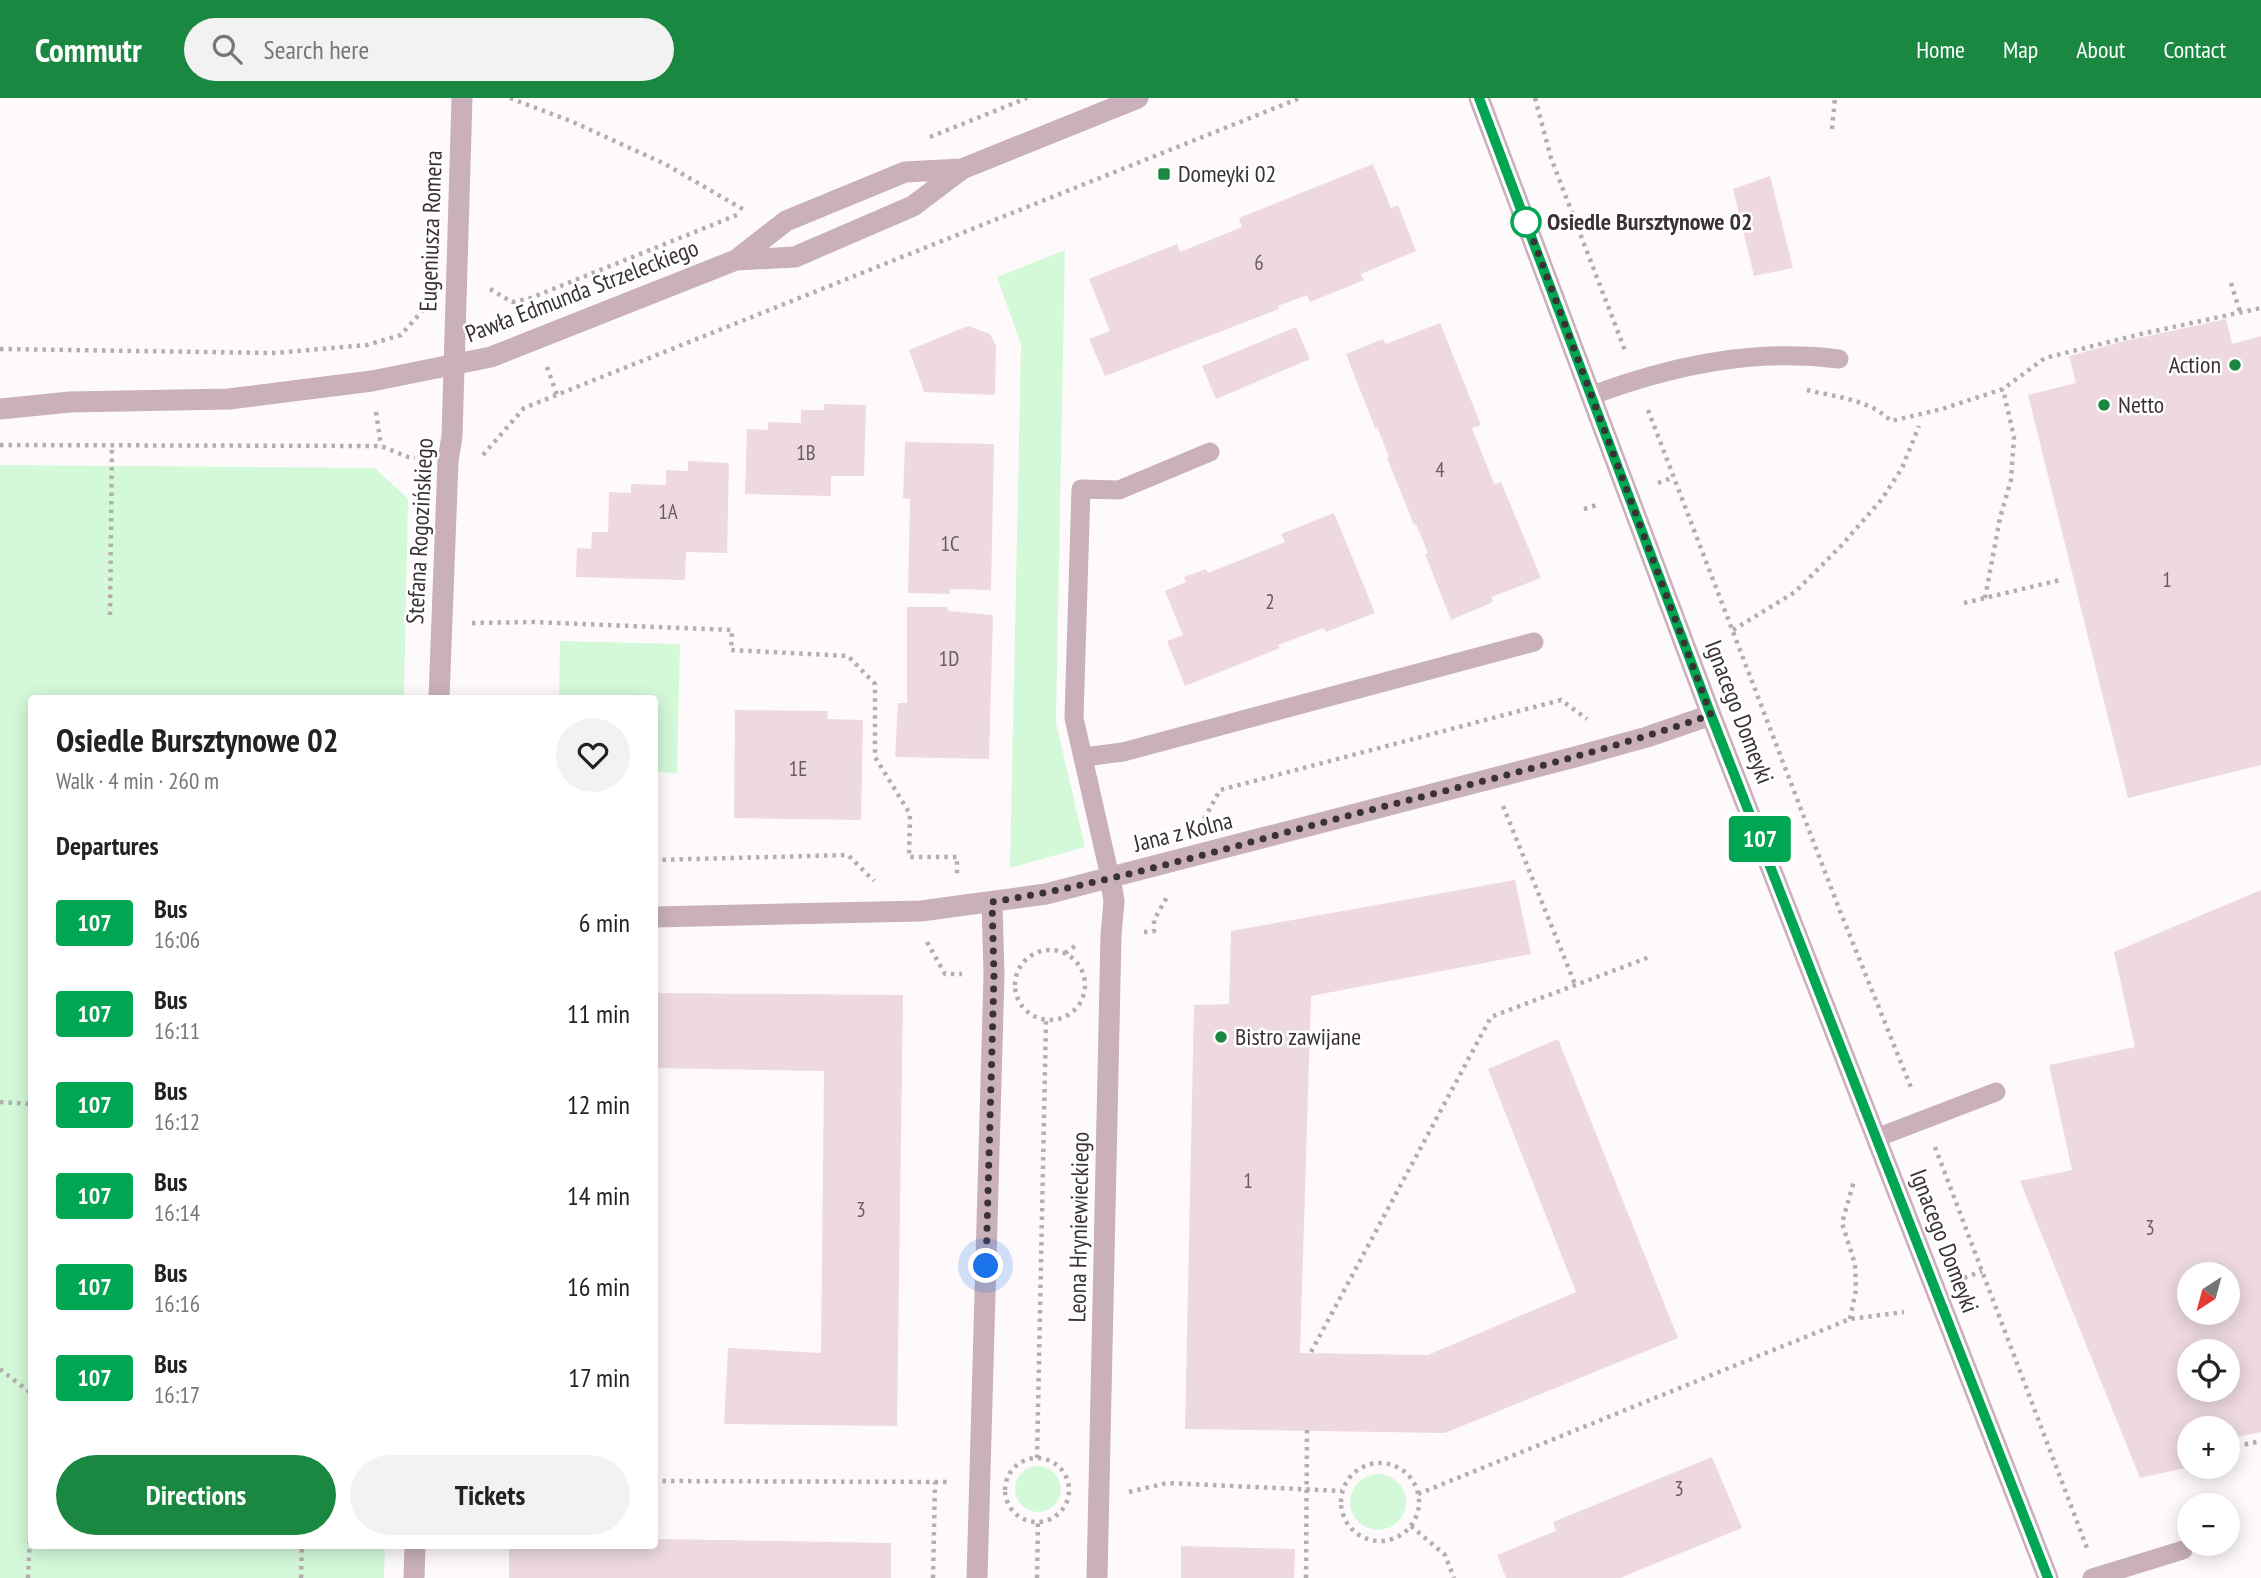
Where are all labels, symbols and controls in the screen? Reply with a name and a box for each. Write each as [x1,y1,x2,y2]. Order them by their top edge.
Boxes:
search box [184,18,674,81]
text: Commutr [35,28,142,71]
icon: search [208,30,246,68]
text: Search here [264,33,369,66]
text: Home [1916,34,1965,65]
text: Map [2003,34,2038,65]
text: About [2076,34,2125,65]
text: Contact [2163,34,2226,65]
street label: Eugeniusza Romera [412,150,449,312]
place label: Domeyki 02 [1178,158,1276,189]
marker: Domeyki 02 [1156,166,1172,182]
place label: Osiedle Bursztynowe 02 [1547,206,1752,237]
marker: Osiedle Bursztynowe 02 [1511,207,1541,237]
street label: Pawła Edmunda Strzeleckiego [461,232,703,349]
house number: 6 [1254,249,1264,276]
place label: Action [2169,349,2221,380]
marker: Action [2227,357,2243,373]
place label: Netto [2118,389,2164,420]
marker: Netto [2096,397,2112,413]
street label: Stefana Rogozińskiego [399,437,440,625]
house number: 1B [796,439,816,466]
house number: 4 [1435,456,1445,483]
house number: 1A [658,498,678,525]
house number: 1C [940,530,960,557]
house number: 1 [2162,566,2172,593]
house number: 2 [1265,588,1275,615]
street label: Ignacego Domeyki [1698,636,1781,788]
house number: 1D [939,645,959,672]
text: Osiedle Bursztynowe 02 [56,718,338,761]
button: heart [556,718,630,792]
house number: 1E [789,755,807,782]
text: Walk · 4 min · 260 m [56,766,219,795]
street label: Jana z Kolna [1129,804,1236,859]
line badge: 107 [1720,816,1800,862]
text: 107 [1743,823,1777,854]
text: Departures [56,829,159,862]
text: Bus [154,892,187,925]
text: 6 min [579,906,630,939]
text: 107 [77,907,112,938]
text: 16:06 [154,925,200,954]
text: Bus [154,983,187,1016]
text: 11 min [567,997,630,1030]
text: 107 [77,998,112,1029]
text: 16:11 [154,1016,200,1045]
place label: Bistro zawijane [1235,1021,1361,1052]
marker: Bistro zawijane [1213,1029,1229,1045]
text: Bus [154,1074,187,1107]
text: 12 min [567,1088,630,1121]
text: 107 [77,1089,112,1120]
text: 16:12 [154,1107,200,1136]
street label: Leona Hryniewieckiego [1061,1131,1096,1323]
text: Bus [154,1165,187,1198]
street label: Ignacego Domeyki [1903,1165,1986,1317]
house number: 1 [1243,1167,1253,1194]
text: 14 min [567,1179,630,1212]
text: 107 [77,1180,112,1211]
house number: 3 [856,1196,866,1223]
text: 16:14 [154,1198,200,1227]
house number: 3 [2145,1214,2155,1241]
your location [968,1248,1003,1283]
text: Bus [154,1256,187,1289]
north arrow [2177,1262,2240,1325]
map controls [2177,1262,2240,1556]
text: 16 min [567,1270,630,1303]
text: 107 [77,1271,112,1302]
text: 16:16 [154,1289,200,1318]
button: locate [2177,1339,2240,1402]
text: Bus [154,1347,187,1380]
text: 17 min [568,1361,630,1394]
text: 107 [77,1362,112,1393]
text: 16:17 [154,1380,200,1409]
button: + [2177,1416,2240,1479]
button: Directions [56,1455,336,1535]
button: Tickets [350,1455,630,1535]
house number: 3 [1674,1475,1684,1502]
button: − [2177,1493,2240,1556]

